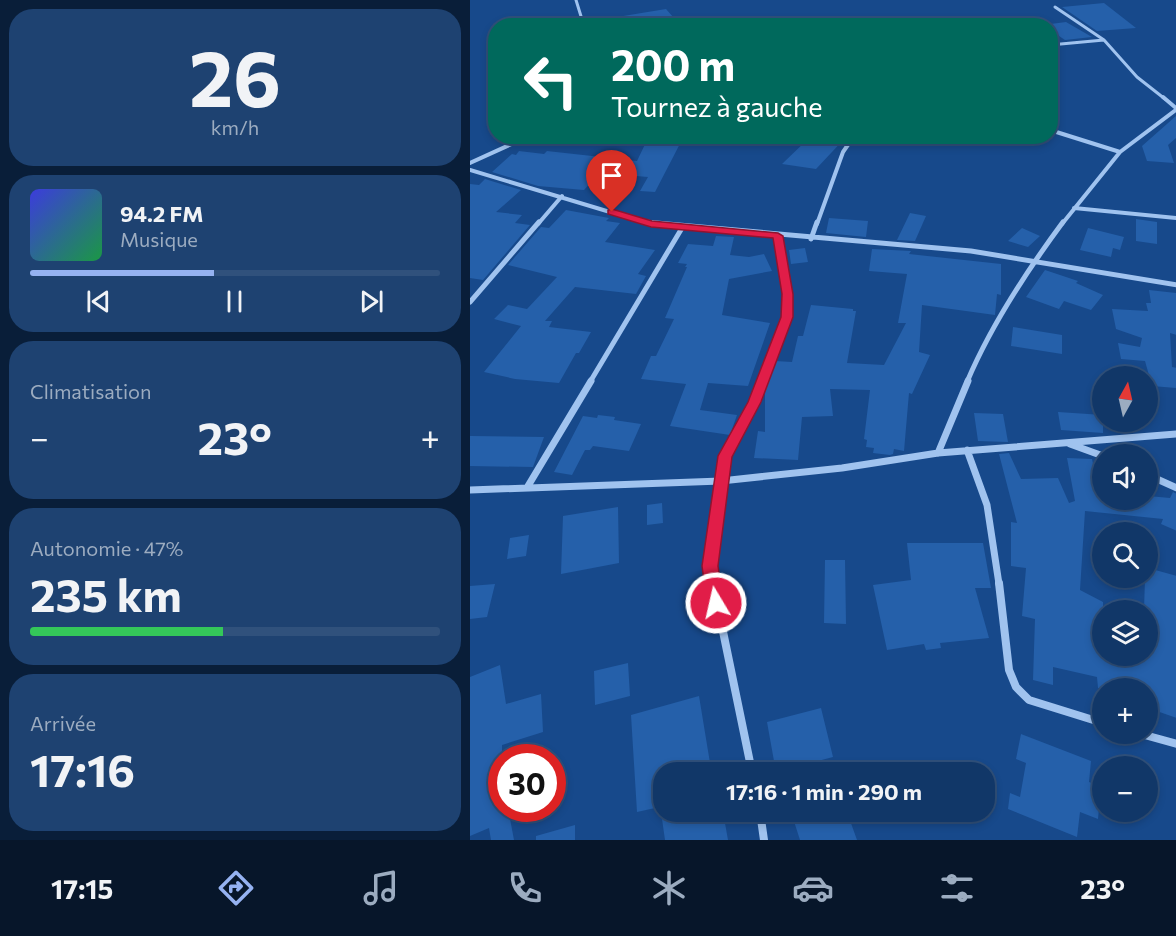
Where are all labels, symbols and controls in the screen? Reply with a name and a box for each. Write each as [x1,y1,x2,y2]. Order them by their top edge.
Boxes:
text: 26 [189,28,281,123]
text: 200 m [611,38,735,90]
icon: left [512,42,590,120]
text: Tournez à gauche [611,90,822,123]
text: km/h [211,115,259,139]
pin [586,150,637,212]
icon: arrive [595,159,628,192]
text: 94.2 FM [120,200,203,227]
text: Musique [120,227,198,251]
icon: previous [82,285,115,318]
icon: pause [218,285,251,318]
icon: next [355,285,388,318]
north arrow [1092,366,1158,432]
map controls [1092,366,1158,822]
text: Climatisation [30,379,151,403]
text: 23° [198,409,272,464]
text: − [30,416,49,457]
text: + [421,416,440,457]
button: sound [1092,444,1158,510]
button: search [1092,522,1158,588]
text: Autonomie · 47% [30,536,183,560]
text: 235 km [30,566,182,621]
position arrow [684,571,748,635]
button: layers [1092,600,1158,666]
button: + [1092,678,1158,744]
text: Arrivée [30,711,96,735]
text: 17:16 [30,741,135,796]
speed limit sign: 30 [488,744,566,822]
button: − [1092,756,1158,822]
text: 17:16 · 1 min · 290 m [726,778,922,805]
icon: directions [215,867,257,909]
icon: music [360,867,402,909]
icon: phone [504,867,546,909]
icon: climate [648,867,690,909]
icon: car [792,867,834,909]
icon: filters [936,867,978,909]
text: 17:15 [51,872,113,905]
text: 23° [1080,872,1125,905]

